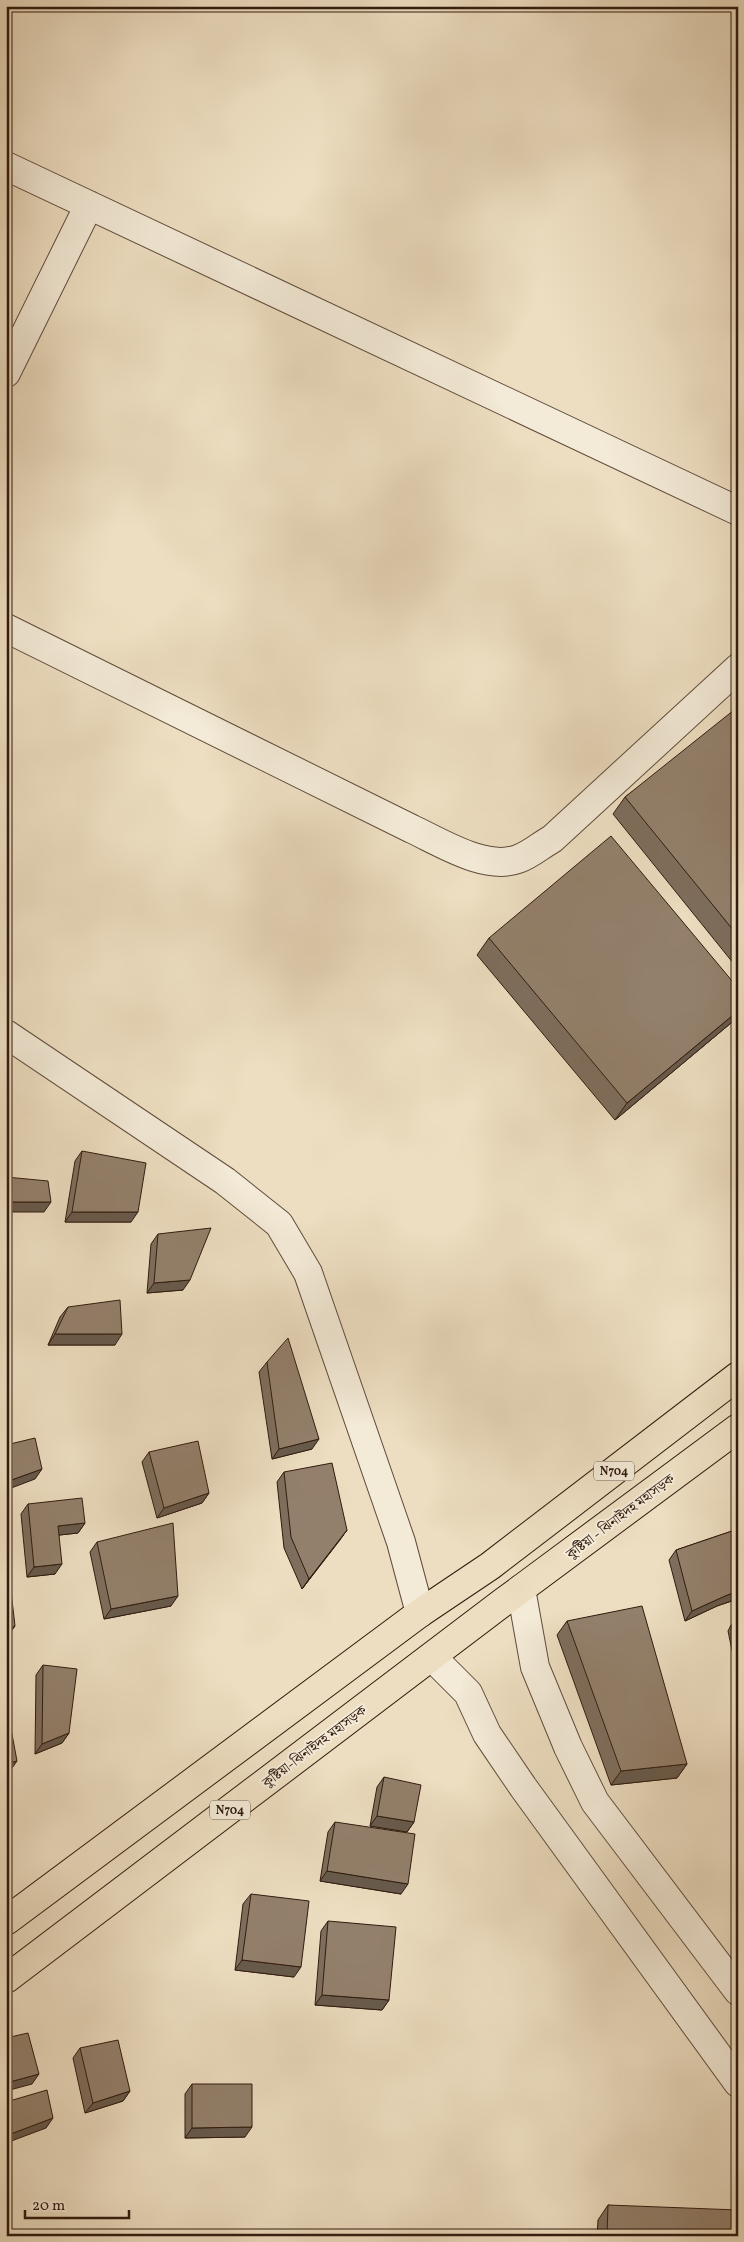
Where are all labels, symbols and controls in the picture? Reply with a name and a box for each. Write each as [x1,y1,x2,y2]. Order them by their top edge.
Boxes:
road number: N704 [594,1462,634,1480]
street label: কুষ্টিয়া - ঝিনাইদহ মহাসড়ক [561,1469,680,1565]
street label: কুষ্টিয়া-ঝিনাইদহ মহাসড়ক [257,1700,372,1793]
road number: N704 [210,1800,250,1820]
scale bar [25,2187,129,2219]
text: 20 m [32,2196,65,2217]

